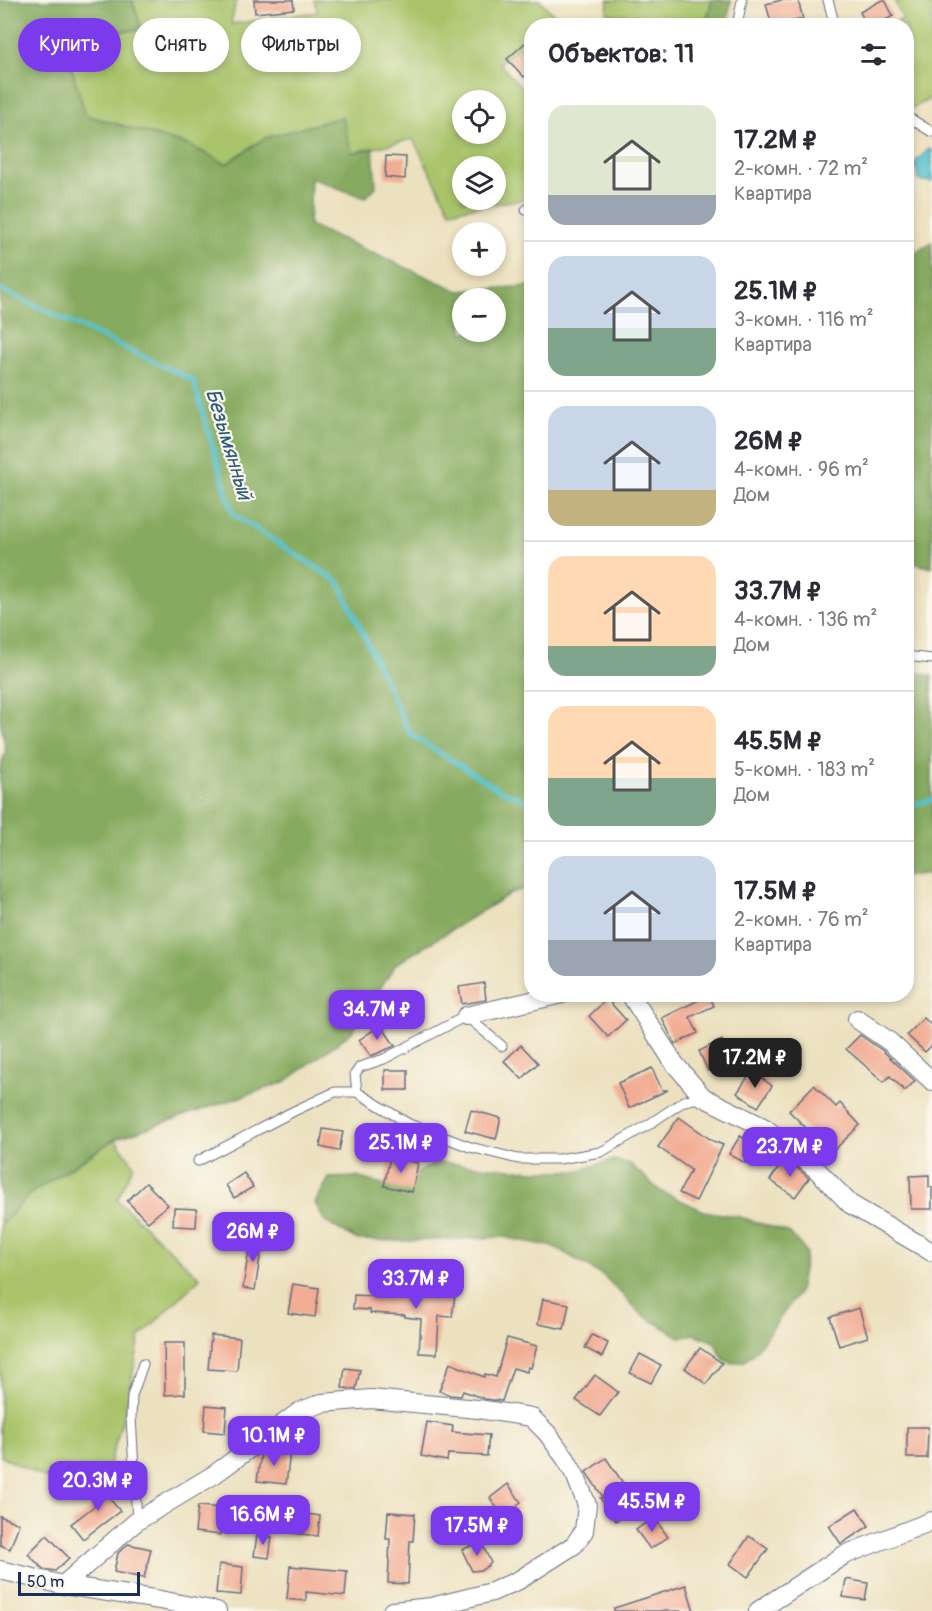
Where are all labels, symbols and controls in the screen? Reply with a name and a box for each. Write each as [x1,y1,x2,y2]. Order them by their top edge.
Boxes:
chip: Купить [18,18,121,72]
chip: Снять [133,18,229,72]
chip: Фильтры [241,18,361,72]
text: Объектов: 11 [548,38,694,70]
icon: filters [857,38,890,71]
map controls [452,90,506,342]
button: locate [452,90,506,144]
text: 17.2M ₽ [734,124,818,156]
icon: home [596,129,668,201]
button: layers [452,156,506,210]
text: 2-комн. · 72 m² [734,156,868,181]
text: Квартира [734,181,812,206]
button: + [452,222,506,276]
text: 25.1M ₽ [734,275,818,307]
icon: home [596,280,668,352]
button: − [452,288,506,342]
text: 3-комн. · 116 m² [734,307,874,332]
text: Квартира [734,332,812,357]
water label: Безымянный [199,385,259,505]
text: 26M ₽ [734,425,804,457]
icon: home [596,430,668,502]
text: 4-комн. · 96 m² [734,457,869,482]
text: Дом [734,482,770,507]
text: 33.7M ₽ [734,575,822,607]
icon: home [596,580,668,652]
text: 4-комн. · 136 m² [734,607,877,632]
text: Дом [734,632,770,657]
text: 45.5M ₽ [734,725,823,757]
icon: home [596,730,668,802]
text: 5-комн. · 183 m² [734,757,875,782]
text: Дом [734,782,770,807]
text: 17.5M ₽ [734,875,818,907]
icon: home [596,880,668,952]
text: 2-комн. · 76 m² [734,907,869,932]
text: Квартира [734,932,812,957]
pin: 34.7M ₽ [322,990,432,1041]
text: 34.7M ₽ [343,997,411,1022]
pin: 17.2M ₽ [700,1038,810,1089]
text: 17.2M ₽ [723,1045,787,1070]
pin: 25.1M ₽ [346,1123,456,1174]
pin: 23.7M ₽ [735,1127,845,1178]
text: 25.1M ₽ [369,1130,433,1155]
text: 23.7M ₽ [756,1134,824,1159]
pin: 26M ₽ [211,1212,295,1263]
text: 26M ₽ [226,1219,280,1244]
pin: 33.7M ₽ [361,1259,471,1310]
text: 33.7M ₽ [382,1266,450,1291]
pin: 10.1M ₽ [219,1416,329,1467]
text: 10.1M ₽ [242,1423,306,1448]
pin: 20.3M ₽ [43,1461,153,1512]
text: 20.3M ₽ [62,1468,134,1493]
pin: 45.5M ₽ [597,1482,707,1533]
text: 45.5M ₽ [618,1489,686,1514]
pin: 16.6M ₽ [208,1495,318,1546]
text: 16.6M ₽ [230,1502,296,1527]
pin: 17.5M ₽ [422,1506,532,1557]
text: 17.5M ₽ [445,1513,509,1538]
scale bar [18,1569,140,1596]
text: 50 m [27,1572,64,1592]

